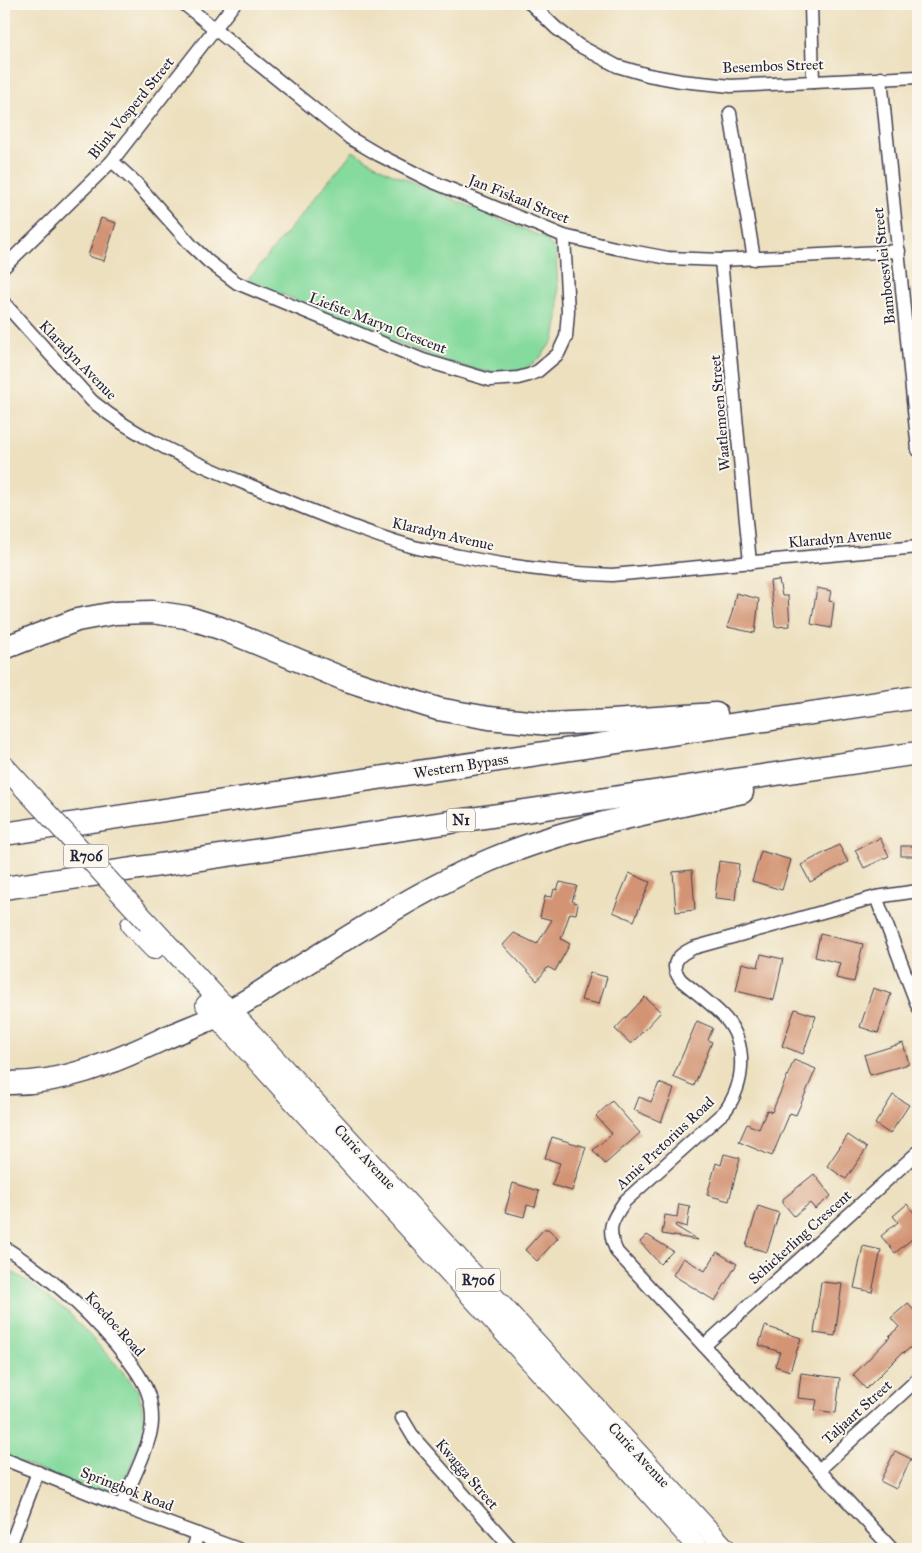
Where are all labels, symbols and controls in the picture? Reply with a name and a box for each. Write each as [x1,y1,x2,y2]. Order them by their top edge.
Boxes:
street label: Blink Vosperd Street [84,53,178,163]
street label: Besembos Street [722,55,825,77]
street label: Jan Fiskaal Street [464,170,573,229]
street label: Bamboesvlei Street [869,206,899,325]
street label: Liefste Maryn Crescent [307,288,450,358]
street label: Klaradyn Avenue [35,316,121,404]
street label: Waatlemoen Street [706,353,734,472]
street label: Klaradyn Avenue [390,514,496,554]
street label: Klaradyn Avenue [787,525,893,551]
street label: Western Bypass [412,750,510,782]
road number: N1 [447,808,475,832]
road number: R706 [64,844,108,868]
street label: Amie Pretorius Road [611,1093,718,1194]
street label: Curie Avenue [330,1121,400,1193]
street label: Schickerling Crescent [745,1186,856,1288]
road number: R706 [456,1268,500,1292]
street label: Koedoe Road [81,1288,149,1360]
street label: Taljaart Street [818,1376,896,1448]
street label: Curie Avenue [604,1419,674,1491]
street label: Kwagga Street [432,1435,503,1513]
street label: Springbok Road [78,1463,176,1515]

